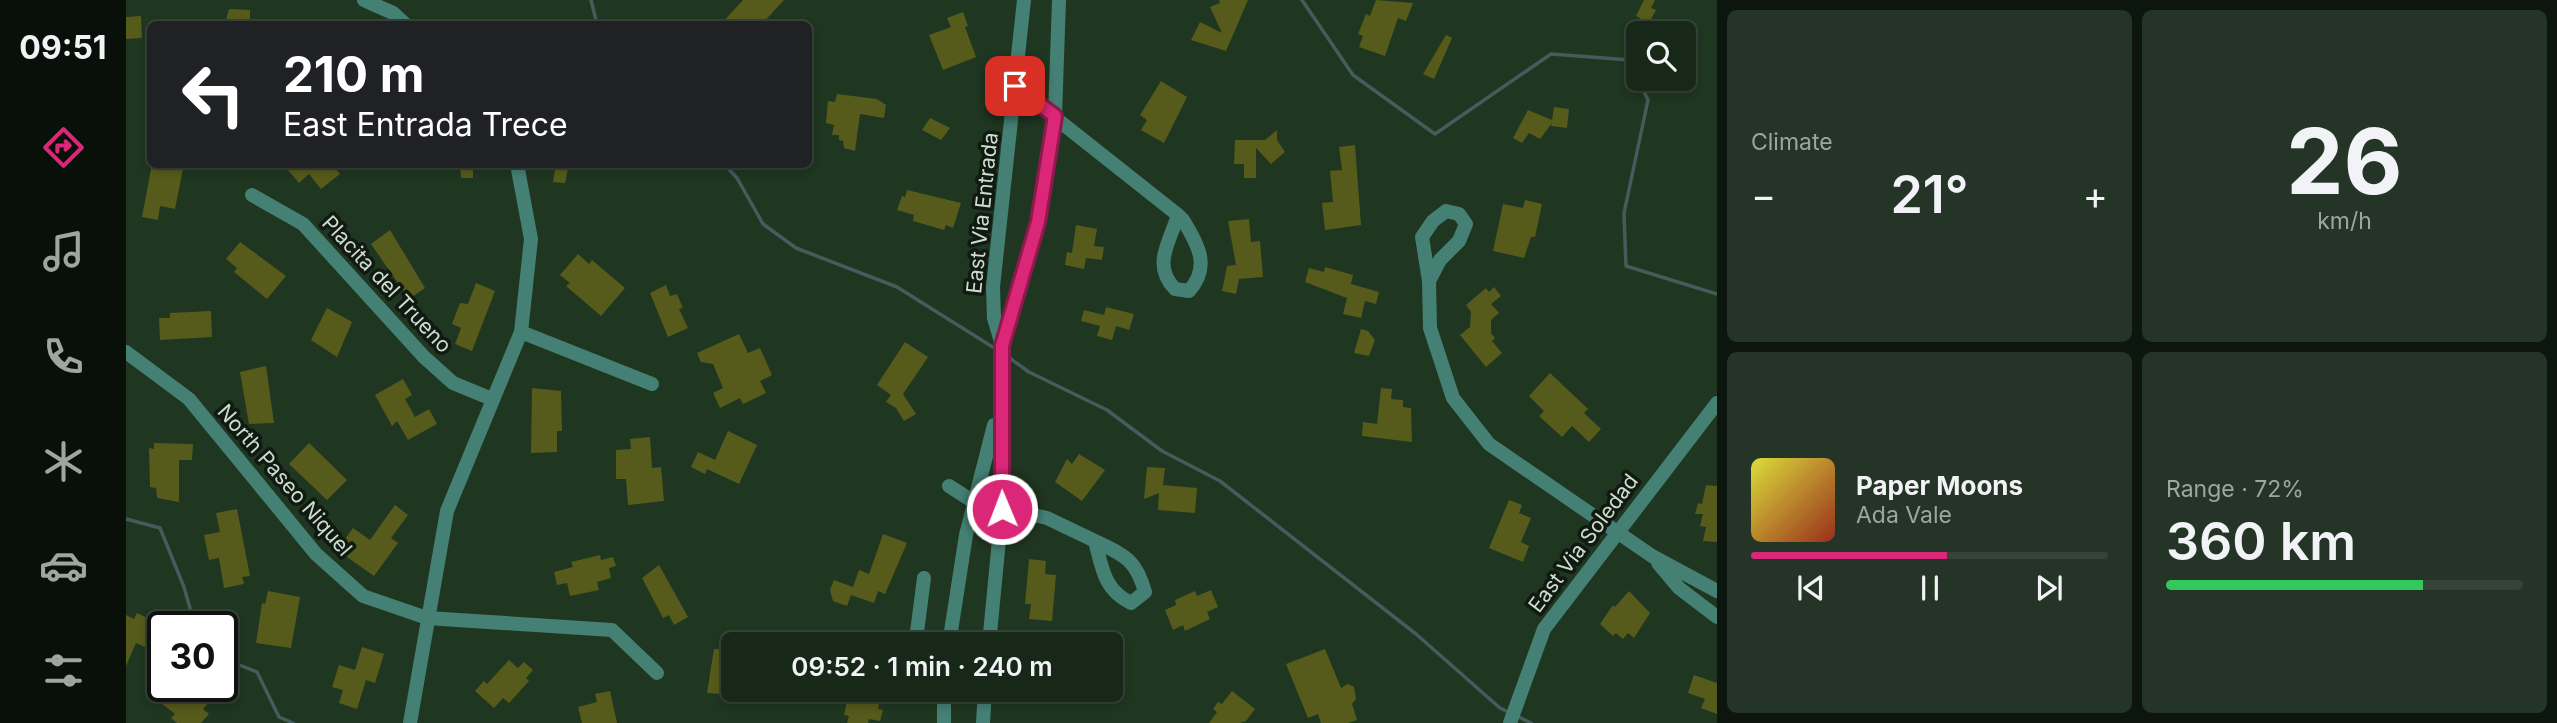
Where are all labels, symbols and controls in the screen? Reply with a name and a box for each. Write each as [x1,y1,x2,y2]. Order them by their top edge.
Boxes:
map controls [1626,21,1696,91]
button: search [1626,21,1696,91]
text: 09:51 [19,28,107,67]
text: 210 m [283,45,424,104]
icon: left [168,49,259,140]
pin [985,56,1045,116]
icon: arrive [996,67,1034,105]
text: East Entrada Trece [283,105,568,144]
text: 26 [2286,106,2403,216]
icon: directions [39,123,88,172]
text: Climate [1751,128,1833,156]
street label: East Via Entrada [961,131,1003,295]
text: 21° [1890,163,1969,226]
text: − [1751,172,1776,218]
text: + [2083,172,2108,218]
text: km/h [2317,207,2372,235]
street label: Placita del Trueno [317,210,457,358]
icon: music [39,227,88,276]
icon: phone [39,332,88,381]
street label: North Paseo Niquel [212,399,358,561]
icon: climate [39,437,88,486]
street label: East Via Soledad [1523,469,1643,617]
text: Paper Moons [1856,470,2023,501]
position arrow [965,472,1039,546]
text: Range · 72% [2166,475,2304,503]
text: Ada Vale [1856,501,1952,529]
text: 360 km [2166,510,2356,573]
icon: car [39,541,88,590]
icon: previous [1792,569,1830,607]
icon: pause [1911,569,1949,607]
icon: next [2030,569,2068,607]
speed limit sign: 30 [147,611,238,702]
icon: filters [39,646,88,695]
text: 09:52 · 1 min · 240 m [791,651,1053,682]

